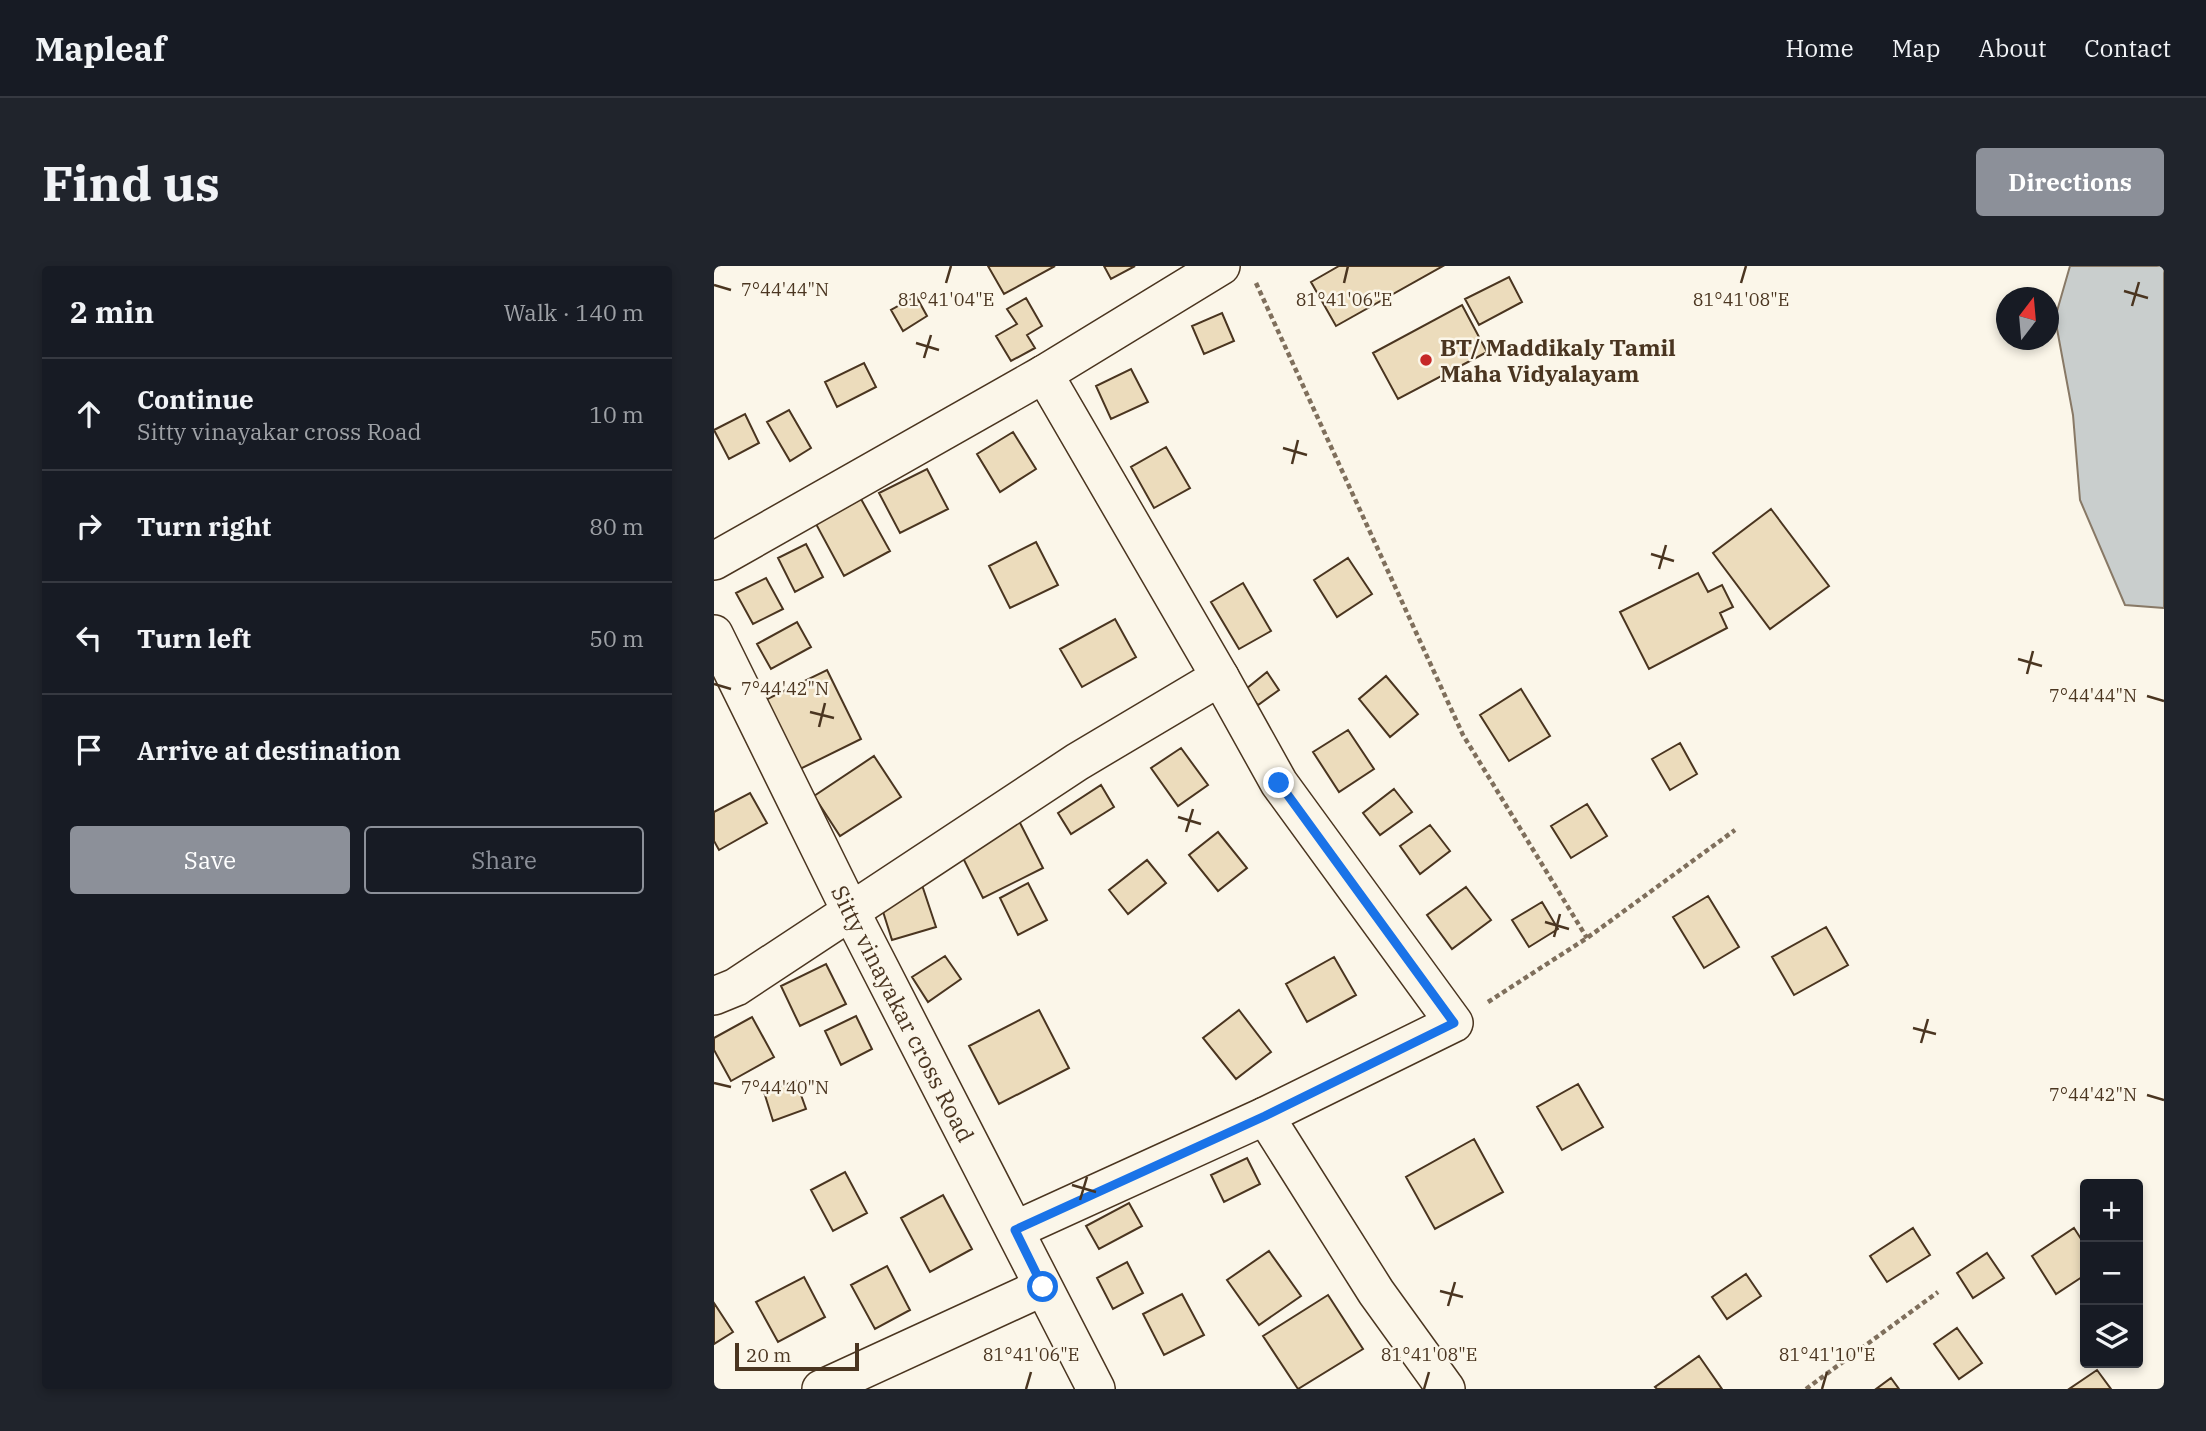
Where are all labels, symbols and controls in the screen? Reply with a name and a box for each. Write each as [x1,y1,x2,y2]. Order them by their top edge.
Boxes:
text: Mapleaf [35,27,166,70]
text: Home [1786,32,1854,64]
text: Map [1892,32,1940,64]
text: About [1978,32,2046,64]
text: Contact [2084,32,2171,64]
button: Directions [1976,148,2164,216]
text: Find us [42,151,220,214]
text: 7°44'44"N [741,278,829,301]
north arrow [1996,287,2059,350]
text: 81°41'04"E [898,288,994,311]
text: 81°41'06"E [1296,288,1392,311]
text: 81°41'08"E [1693,288,1789,311]
text: 2 min [70,292,154,331]
text: Walk · 140 m [503,297,644,327]
place label: BT/ Maddikaly Tamil Maha Vidyalayam [1440,332,1676,388]
marker: BT/ Maddikaly Tamil Maha Vidyalayam [1418,352,1434,368]
text: Continue [137,382,254,416]
icon: ahead [70,395,108,433]
text: 10 m [589,399,644,429]
text: Sitty vinayakar cross Road [137,416,422,446]
icon: right [70,507,108,545]
text: Turn right [137,509,271,543]
text: 80 m [589,511,644,541]
icon: left [70,619,108,657]
text: Turn left [137,621,251,655]
text: 50 m [589,623,644,653]
text: 7°44'42"N [741,677,829,700]
text: 7°44'44"N [2049,684,2137,707]
icon: arrive [70,731,108,769]
text: Arrive at destination [137,733,401,767]
route end [1263,767,1294,798]
button: Save [70,826,350,894]
button: Share [364,826,644,894]
street label: Sitty vinayakar cross Road [825,880,982,1147]
text: 7°44'40"N [741,1076,829,1099]
text: 7°44'42"N [2049,1083,2137,1106]
map controls [2080,1179,2143,1368]
button: + [2080,1179,2143,1242]
button: − [2080,1242,2143,1305]
route start [1027,1271,1058,1302]
button: layers [2080,1305,2143,1368]
scale bar [735,1340,859,1372]
text: 20 m [746,1343,791,1367]
text: 81°41'06"E [983,1343,1079,1366]
text: 81°41'08"E [1381,1343,1477,1366]
text: 81°41'10"E [1779,1343,1875,1366]

